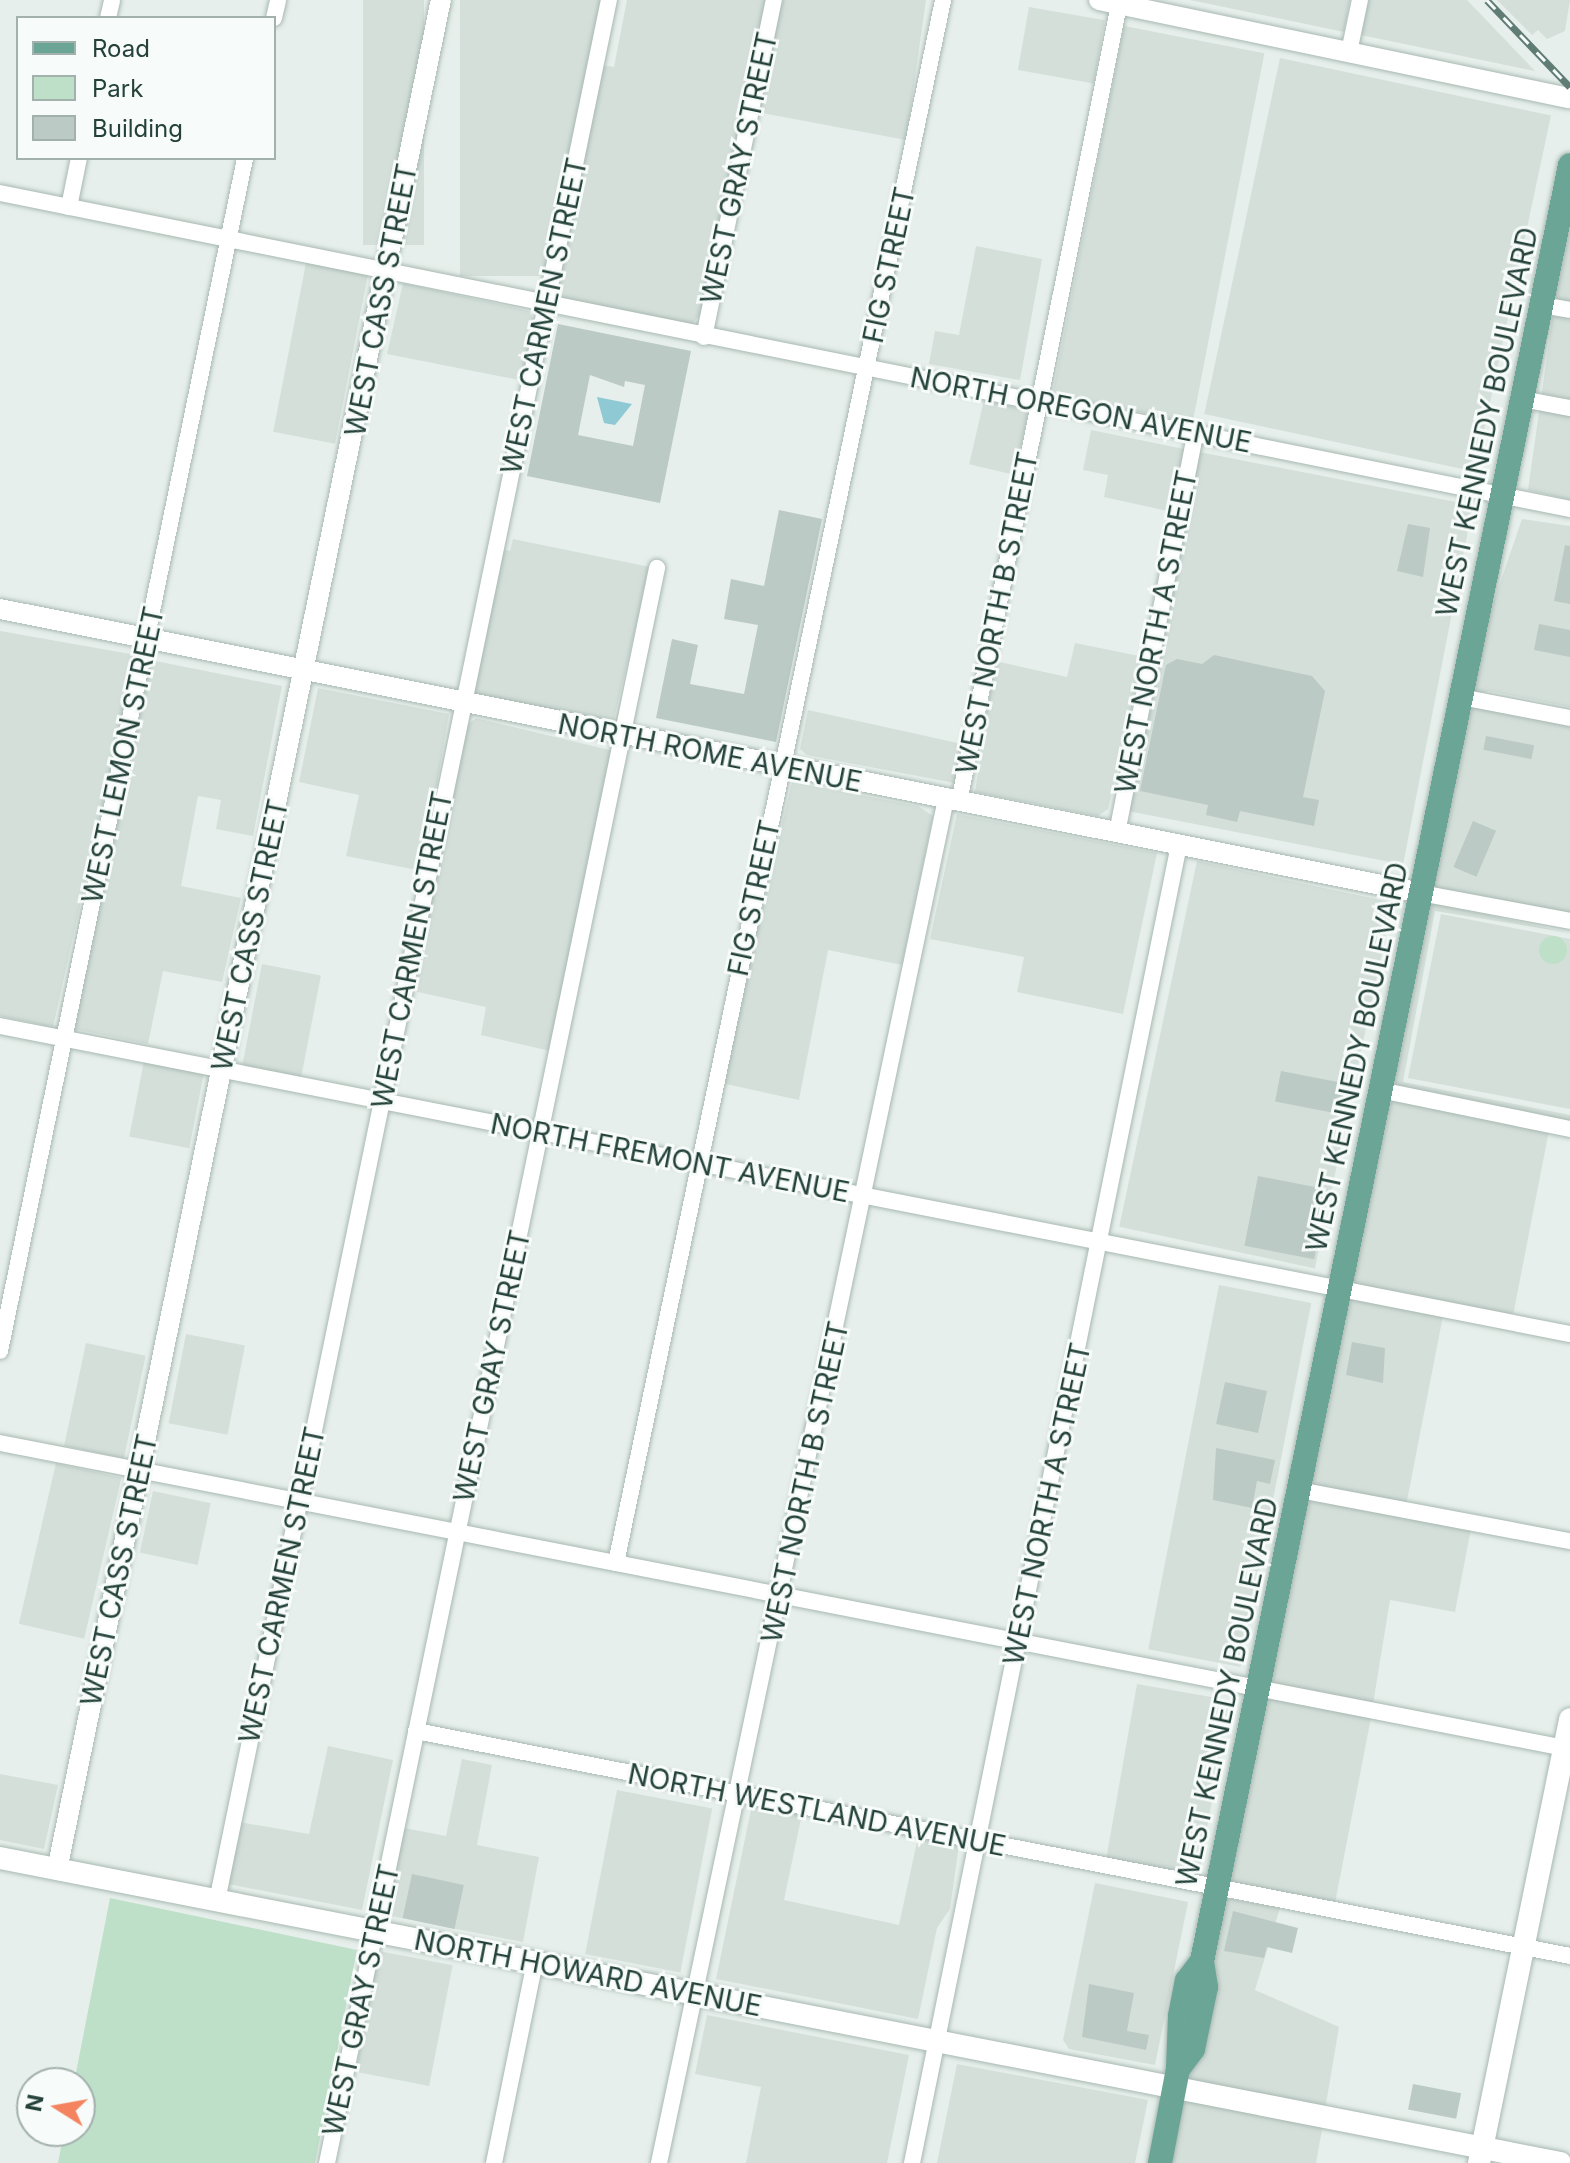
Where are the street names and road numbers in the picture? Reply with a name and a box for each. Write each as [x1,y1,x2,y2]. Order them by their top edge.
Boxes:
street label: WEST GRAY STREET [694,29,784,307]
street label: WEST CARMEN STREET [494,155,594,477]
street label: WEST CASS STREET [338,161,424,439]
street label: FIG STREET [856,184,922,346]
street label: WEST KENNEDY BOULEVARD [1429,224,1545,620]
street label: NORTH OREGON AVENUE [907,360,1255,460]
street label: WEST NORTH B STREET [949,449,1045,777]
street label: WEST NORTH A STREET [1108,468,1204,796]
street label: WEST LEMON STREET [75,604,171,906]
street label: NORTH ROME AVENUE [555,707,865,799]
street label: WEST CARMEN STREET [365,789,459,1111]
street label: WEST CASS STREET [205,796,295,1074]
street label: FIG STREET [721,817,787,979]
street label: WEST KENNEDY BOULEVARD [1299,859,1415,1255]
street label: NORTH FREMONT AVENUE [488,1107,852,1209]
street label: WEST GRAY STREET [447,1227,537,1505]
street label: WEST NORTH B STREET [755,1318,855,1646]
street label: WEST NORTH A STREET [996,1340,1098,1668]
street label: WEST CARMEN STREET [232,1424,332,1746]
street label: WEST CASS STREET [74,1431,164,1709]
street label: WEST KENNEDY BOULEVARD [1169,1494,1285,1890]
street label: NORTH WESTLAND AVENUE [625,1757,1009,1863]
street label: WEST GRAY STREET [316,1861,406,2139]
street label: NORTH HOWARD AVENUE [411,1923,765,2023]

